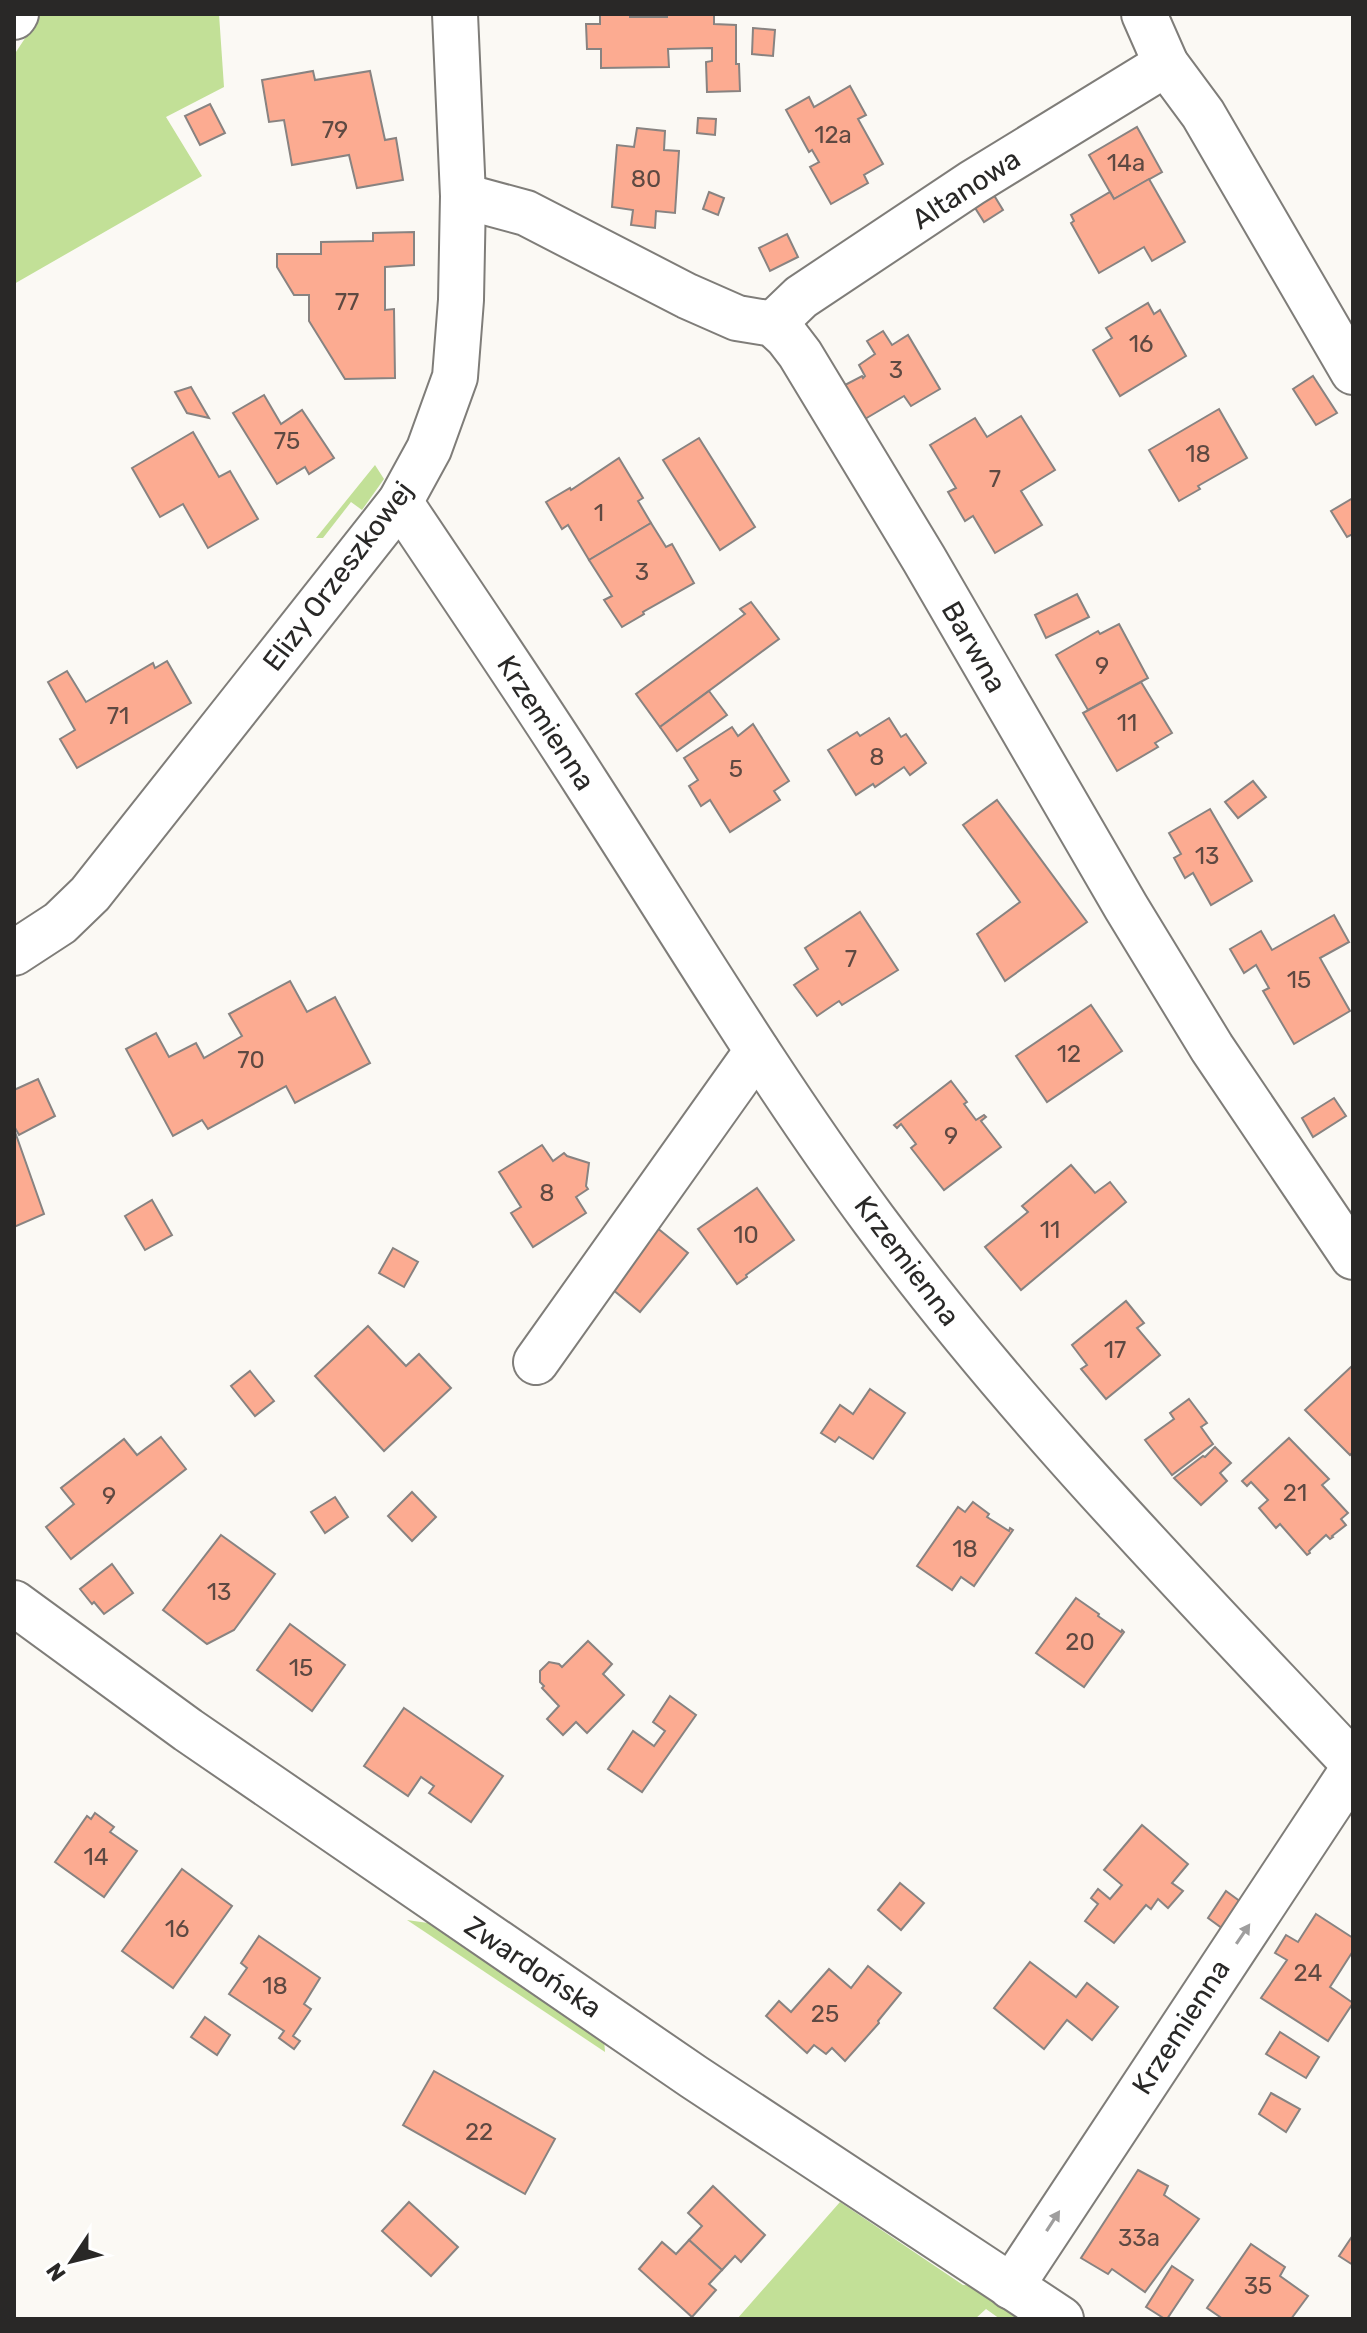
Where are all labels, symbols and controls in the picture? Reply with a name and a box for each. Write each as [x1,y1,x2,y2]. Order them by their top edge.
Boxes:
house number: 79 [322,116,348,144]
house number: 12a [814,121,852,149]
street label: Altanowa [906,142,1026,236]
house number: 14a [1107,149,1145,177]
house number: 80 [631,165,661,193]
house number: 77 [335,288,359,316]
house number: 16 [1129,330,1153,358]
house number: 3 [889,356,903,384]
house number: 75 [274,427,300,455]
house number: 18 [1185,440,1211,468]
house number: 7 [989,465,1001,493]
street label: Elizy Orzeszkowej [256,475,420,677]
house number: 1 [594,499,604,527]
house number: 3 [635,558,649,586]
street label: Barwna [935,596,1013,698]
street label: Krzemienna [490,649,602,797]
house number: 9 [1095,652,1109,680]
house number: 71 [107,702,129,730]
house number: 11 [1117,709,1137,737]
house number: 8 [869,743,885,771]
house number: 5 [729,755,743,783]
house number: 13 [1195,842,1219,870]
house number: 7 [845,945,857,973]
house number: 15 [1287,966,1311,994]
house number: 12 [1057,1040,1081,1068]
house number: 70 [237,1046,265,1074]
house number: 9 [944,1122,958,1150]
house number: 8 [539,1179,555,1207]
street label: Krzemienna [847,1190,967,1332]
house number: 11 [1040,1216,1060,1244]
house number: 10 [733,1221,759,1249]
house number: 17 [1104,1336,1126,1364]
house number: 21 [1283,1479,1307,1507]
house number: 9 [102,1482,116,1510]
house number: 18 [952,1535,978,1563]
house number: 13 [207,1578,231,1606]
house number: 20 [1065,1628,1095,1656]
house number: 15 [289,1654,313,1682]
house number: 14 [83,1843,109,1871]
street label: Zwardońska [458,1909,608,2025]
house number: 16 [165,1915,189,1943]
one-way arrow [1235,1924,1250,1945]
street label: Krzemienna [1125,1953,1237,2101]
house number: 24 [1294,1959,1322,1987]
house number: 18 [262,1972,288,2000]
house number: 25 [811,2000,839,2028]
house number: 22 [465,2118,493,2146]
one-way arrow [1046,2211,1061,2232]
north arrow [32,2221,112,2301]
house number: 33a [1118,2224,1160,2252]
text: N [40,2258,72,2286]
house number: 35 [1244,2272,1272,2300]

